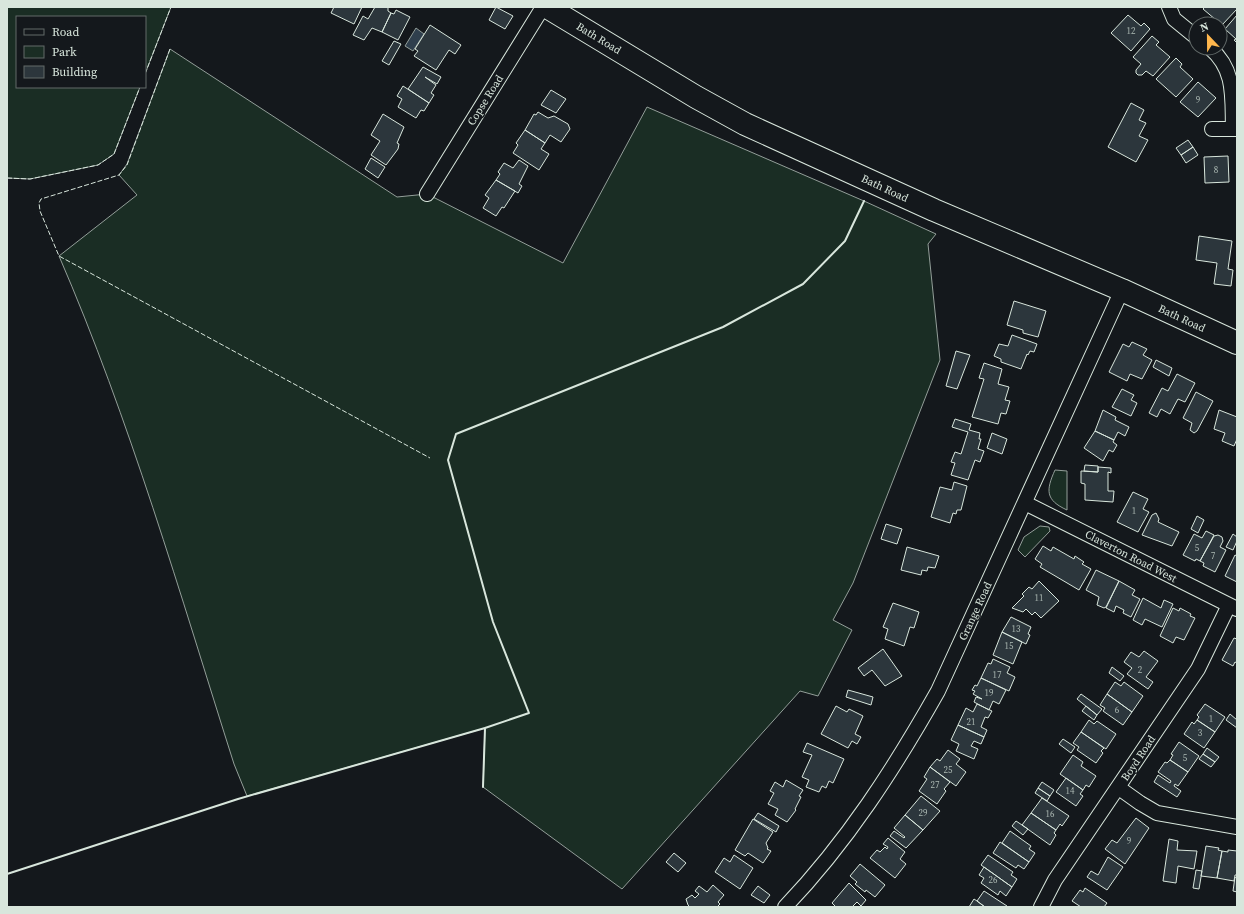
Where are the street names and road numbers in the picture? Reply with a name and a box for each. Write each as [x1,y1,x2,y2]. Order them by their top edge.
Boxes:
street label: Bath Road [573,19,625,58]
street label: Copse Road [464,71,507,128]
street label: Bath Road [859,171,911,206]
street label: Bath Road [1156,301,1208,336]
street label: Claverton Road West [1082,527,1180,586]
street label: Grange Road [955,579,996,643]
street label: Boyd Road [1118,732,1160,784]

